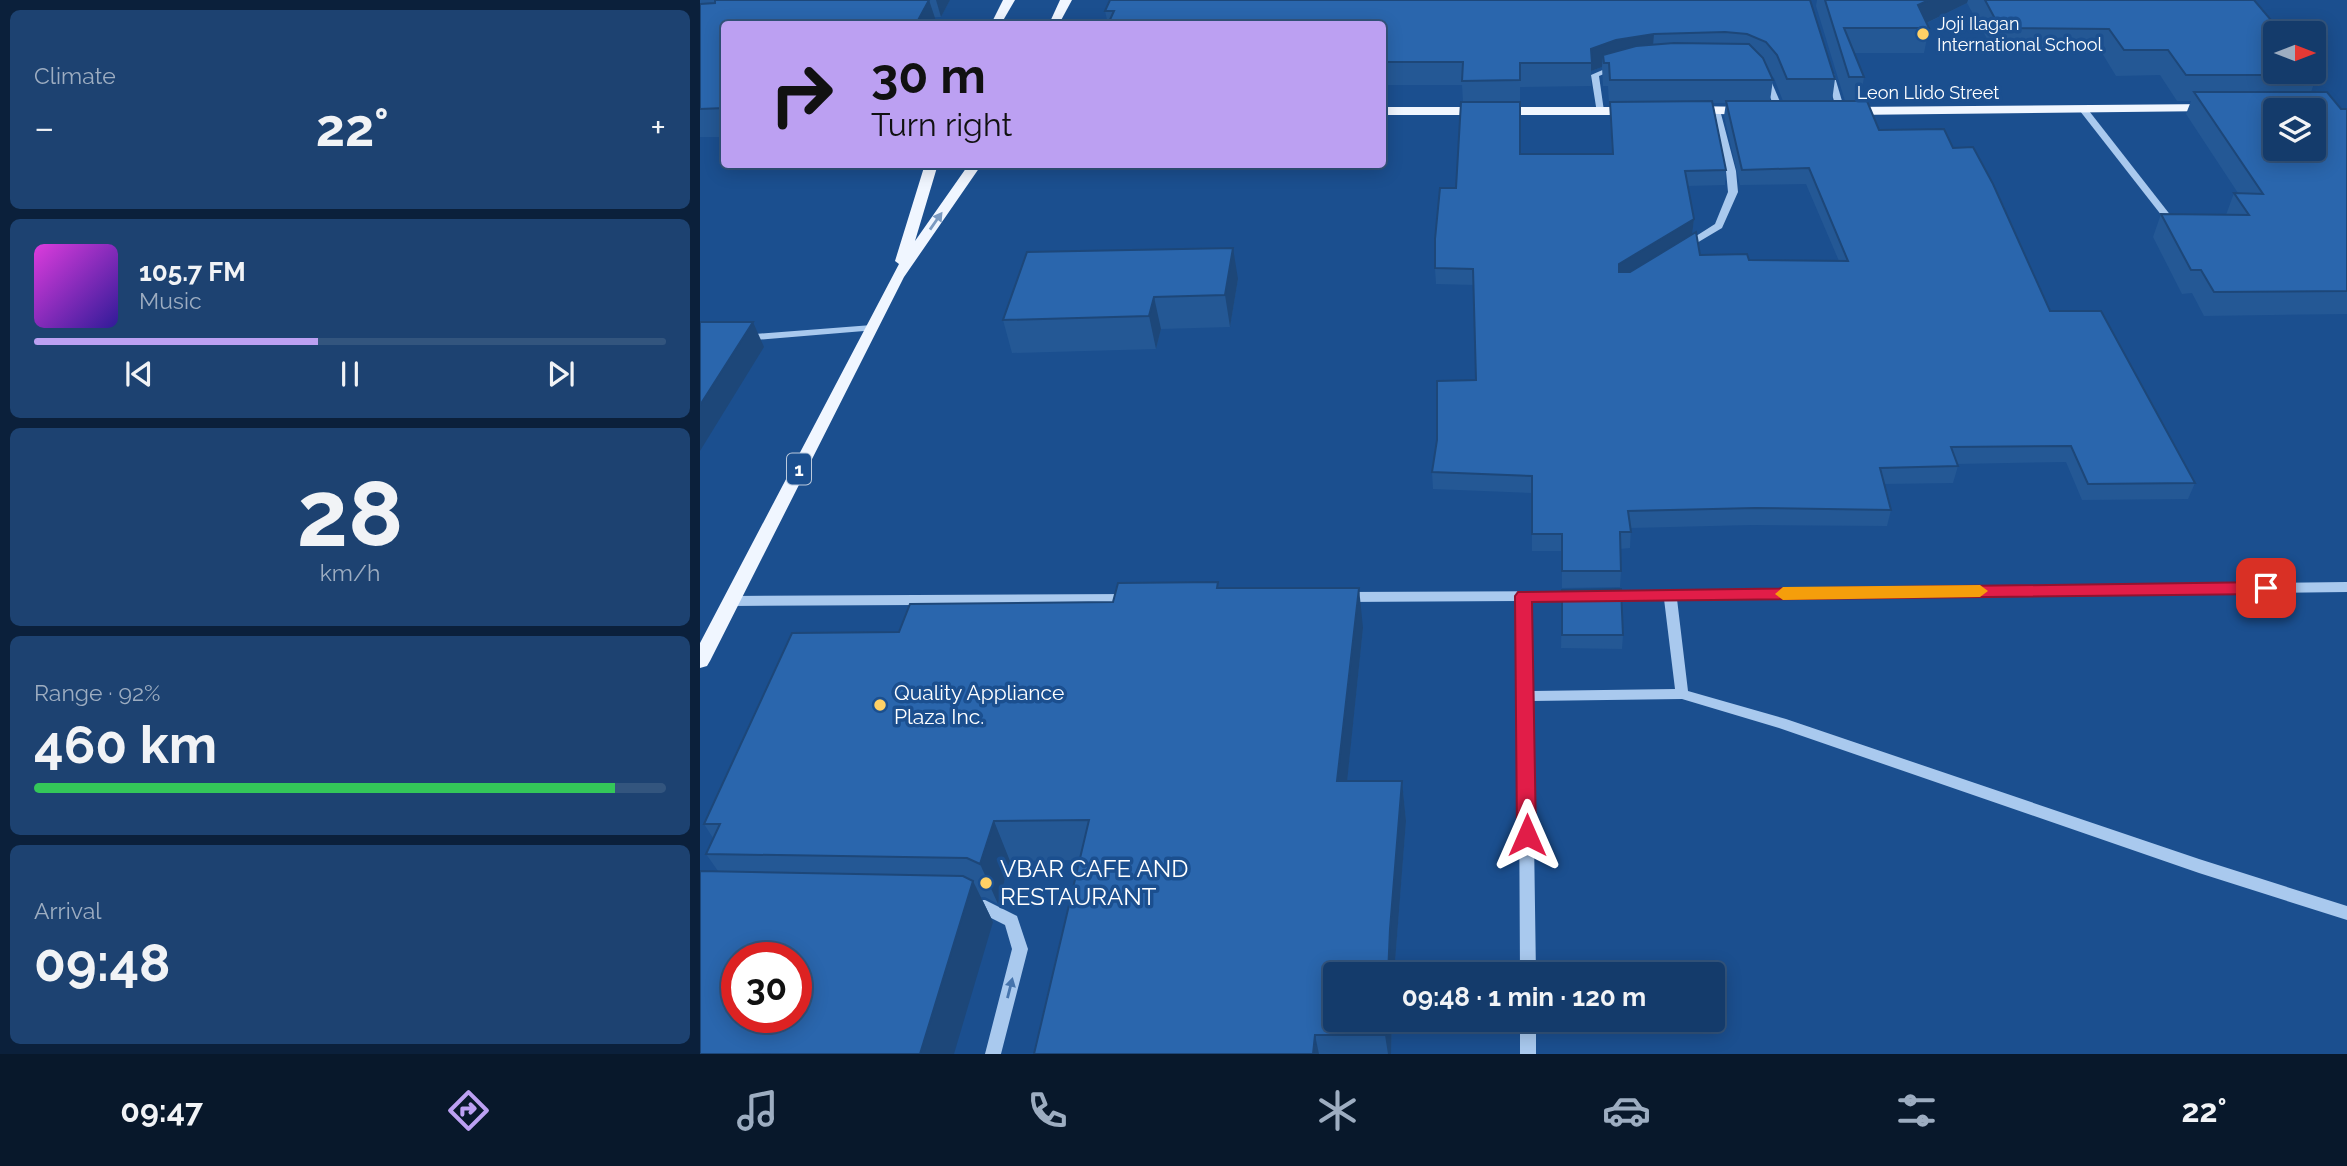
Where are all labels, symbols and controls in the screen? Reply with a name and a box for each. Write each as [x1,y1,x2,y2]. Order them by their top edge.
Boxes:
place label: Joji Ilagan International School [1937,13,2102,55]
north arrow [2263,21,2326,84]
map controls [2263,21,2326,161]
marker: Joji Ilagan International School [1915,26,1931,42]
text: 30 m [871,47,986,104]
icon: right [756,49,847,140]
text: Climate [34,62,116,89]
street label: Leon Llido Street [1857,82,1999,103]
text: 22° [316,97,389,158]
button: layers [2263,98,2326,161]
text: − [34,105,54,150]
text: + [650,105,666,150]
text: Turn right [871,106,1012,143]
one-way arrow [929,212,943,230]
text: 105.7 FM [139,257,246,287]
text: Music [139,287,202,314]
icon: previous [120,355,158,393]
icon: pause [331,355,369,393]
icon: next [542,355,580,393]
road number: 1 [787,454,811,484]
text: 28 [297,460,403,567]
pin [2236,558,2296,618]
text: km/h [320,559,380,586]
icon: arrive [2247,569,2285,607]
text: Range · 92% [34,679,160,706]
place label: Quality Appliance Plaza Inc. [894,680,1064,729]
marker: Quality Appliance Plaza Inc. [872,697,888,713]
text: 460 km [34,714,217,775]
position arrow [1490,798,1564,872]
place label: VBAR CAFE AND RESTAURANT [1000,854,1188,911]
marker: VBAR CAFE AND RESTAURANT [978,875,994,891]
text: Arrival [34,897,101,924]
text: 09:48 [34,932,171,993]
speed limit sign: 30 [721,942,812,1033]
one-way arrow [1005,977,1016,999]
text: 09:48 · 1 min · 120 m [1402,982,1646,1012]
icon: directions [444,1086,493,1135]
icon: music [733,1086,782,1135]
icon: phone [1023,1086,1072,1135]
icon: climate [1313,1086,1362,1135]
icon: car [1602,1086,1651,1135]
icon: filters [1892,1086,1941,1135]
text: 09:47 [120,1092,203,1129]
text: 22° [2182,1092,2227,1129]

